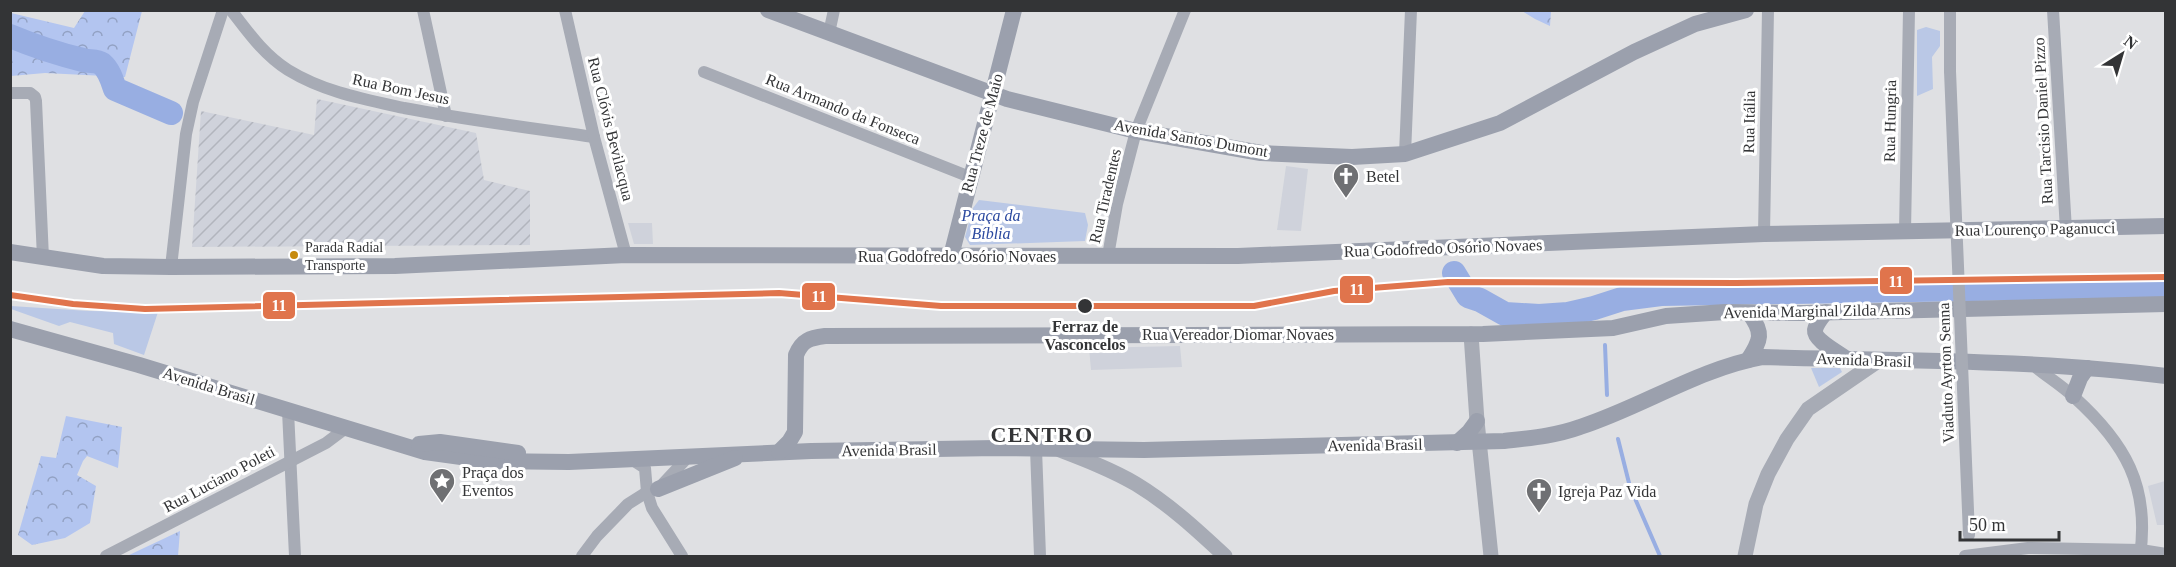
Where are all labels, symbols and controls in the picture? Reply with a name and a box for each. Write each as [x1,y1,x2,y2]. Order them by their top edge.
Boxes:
north arrow [2092,24,2152,84]
text: N [2121,32,2141,53]
street label: Rua Tarcisio Daniel Pizzo [2030,37,2056,205]
street label: Rua Clóvis Bevilacqua [584,55,637,203]
street label: Rua Bom Jesus [351,70,451,108]
street label: Rua Armando da Fonseca [763,70,923,148]
street label: Rua Treze de Maio [958,72,1006,194]
street label: Rua Hungria [1881,80,1900,162]
street label: Rua Itália [1740,91,1758,153]
street label: Avenida Santos Dumont [1113,116,1270,160]
street label: Rua Tiradentes [1086,147,1124,245]
church icon: Betel [1331,161,1361,199]
place label: Betel [1366,168,1400,185]
park label: Praça da Bíblia [960,207,1021,242]
street label: Rua Lourenço Paganucci [1954,219,2116,240]
street label: Rua Godofredo Osório Novaes [1343,236,1543,260]
place label: Parada Radial Transporte [305,240,383,273]
street label: Rua Godofredo Osório Novaes [858,248,1056,265]
marker: Parada Radial Transporte [288,249,300,261]
line badge: 11 [1879,266,1913,295]
text: 11 [1888,273,1904,290]
line badge: 11 [1339,275,1374,304]
text: 11 [1349,281,1365,298]
line badge: 11 [801,282,836,311]
text: 11 [811,288,827,305]
line badge: 11 [262,291,296,320]
text: 11 [271,297,287,314]
marker: Ferraz de Vasconcelos [1076,297,1094,315]
street label: Avenida Marginal Zilda Arns [1723,301,1911,322]
street label: Viaduto Ayrton Senna [1935,302,1958,444]
place label: Ferraz de Vasconcelos [1044,318,1126,353]
street label: Rua Vereador Diomar Novaes [1142,326,1334,343]
street label: Avenida Brasil [1816,350,1912,370]
street label: Avenida Brasil [161,364,258,408]
district label: CENTRO [990,422,1094,447]
street label: Avenida Brasil [1327,436,1423,454]
street label: Avenida Brasil [841,441,937,459]
street label: Rua Luciano Poleti [160,442,278,516]
place label: Praça dos Eventos [462,464,524,499]
place icon: Praça dos Eventos [427,466,457,504]
church icon: Igreja Paz Vida [1524,476,1554,514]
place label: Igreja Paz Vida [1558,483,1656,501]
scale bar [1960,504,2059,542]
text: 50 m [1969,515,2006,535]

